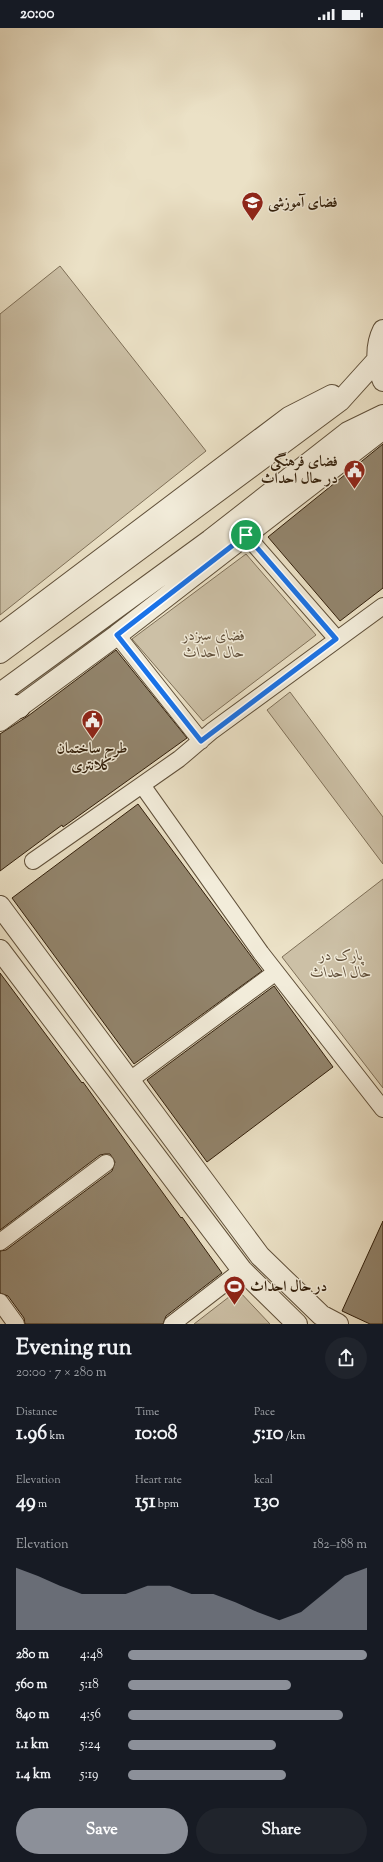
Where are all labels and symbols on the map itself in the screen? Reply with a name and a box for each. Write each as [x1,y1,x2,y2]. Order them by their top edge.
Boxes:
school or university icon: فضای آموزشی [239,190,265,223]
place label: فضای آموزشی [268,193,338,214]
place label: فضای فرهنگی در حال احداث [261,452,338,490]
public building icon: فضای فرهنگی در حال احداث [341,458,367,491]
pin [229,518,263,552]
park label: فضای سبزدر حال احداث [182,626,245,664]
public building icon: طرح ساختمان کلانتری [79,707,105,740]
place label: طرح ساختمان کلانتری [56,739,128,777]
park label: پارک در حال احداث [310,946,372,984]
sports icon: در حال احداث [222,1274,248,1307]
place label: در حال احداث [250,1277,327,1298]

